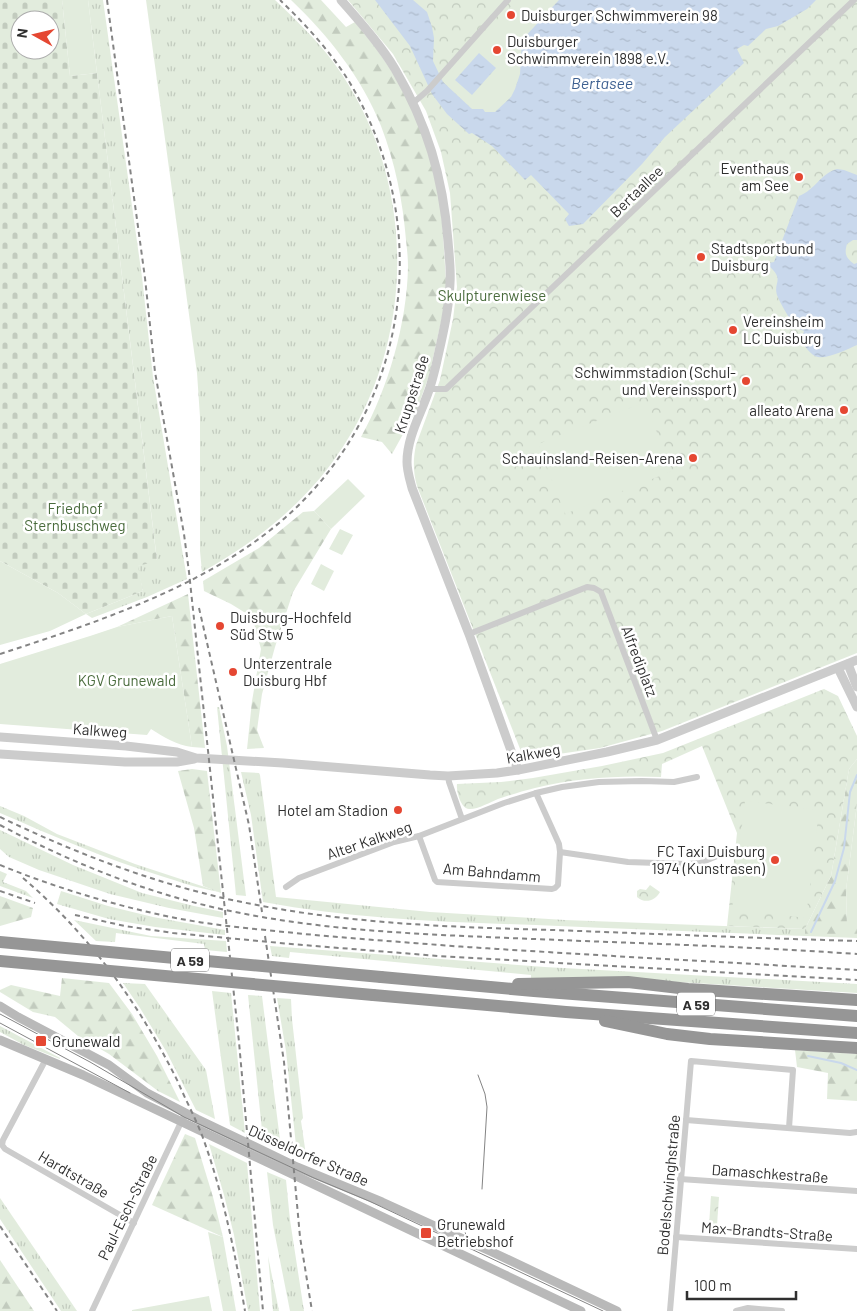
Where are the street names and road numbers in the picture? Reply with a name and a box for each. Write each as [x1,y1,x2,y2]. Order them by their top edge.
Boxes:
street label: Bertaallee [606,161,666,221]
street label: Kruppstraße [390,353,432,435]
street label: Alfrediplatz [618,623,662,699]
street label: Kalkweg [72,719,128,741]
street label: Kalkweg [505,739,561,767]
street label: Alter Kalkweg [324,817,414,863]
street label: Am Bahndamm [442,859,542,885]
road number: A 59 [171,948,209,972]
road number: A 59 [677,992,715,1016]
street label: Bodelschwinghstraße [653,1114,683,1256]
street label: Düsseldorfer Straße [246,1120,372,1190]
street label: Hardtstraße [35,1147,113,1201]
street label: Paul-Esch-Straße [94,1151,160,1263]
street label: Damaschkestraße [711,1160,829,1186]
street label: Max-Brandts-Straße [701,1217,834,1245]

